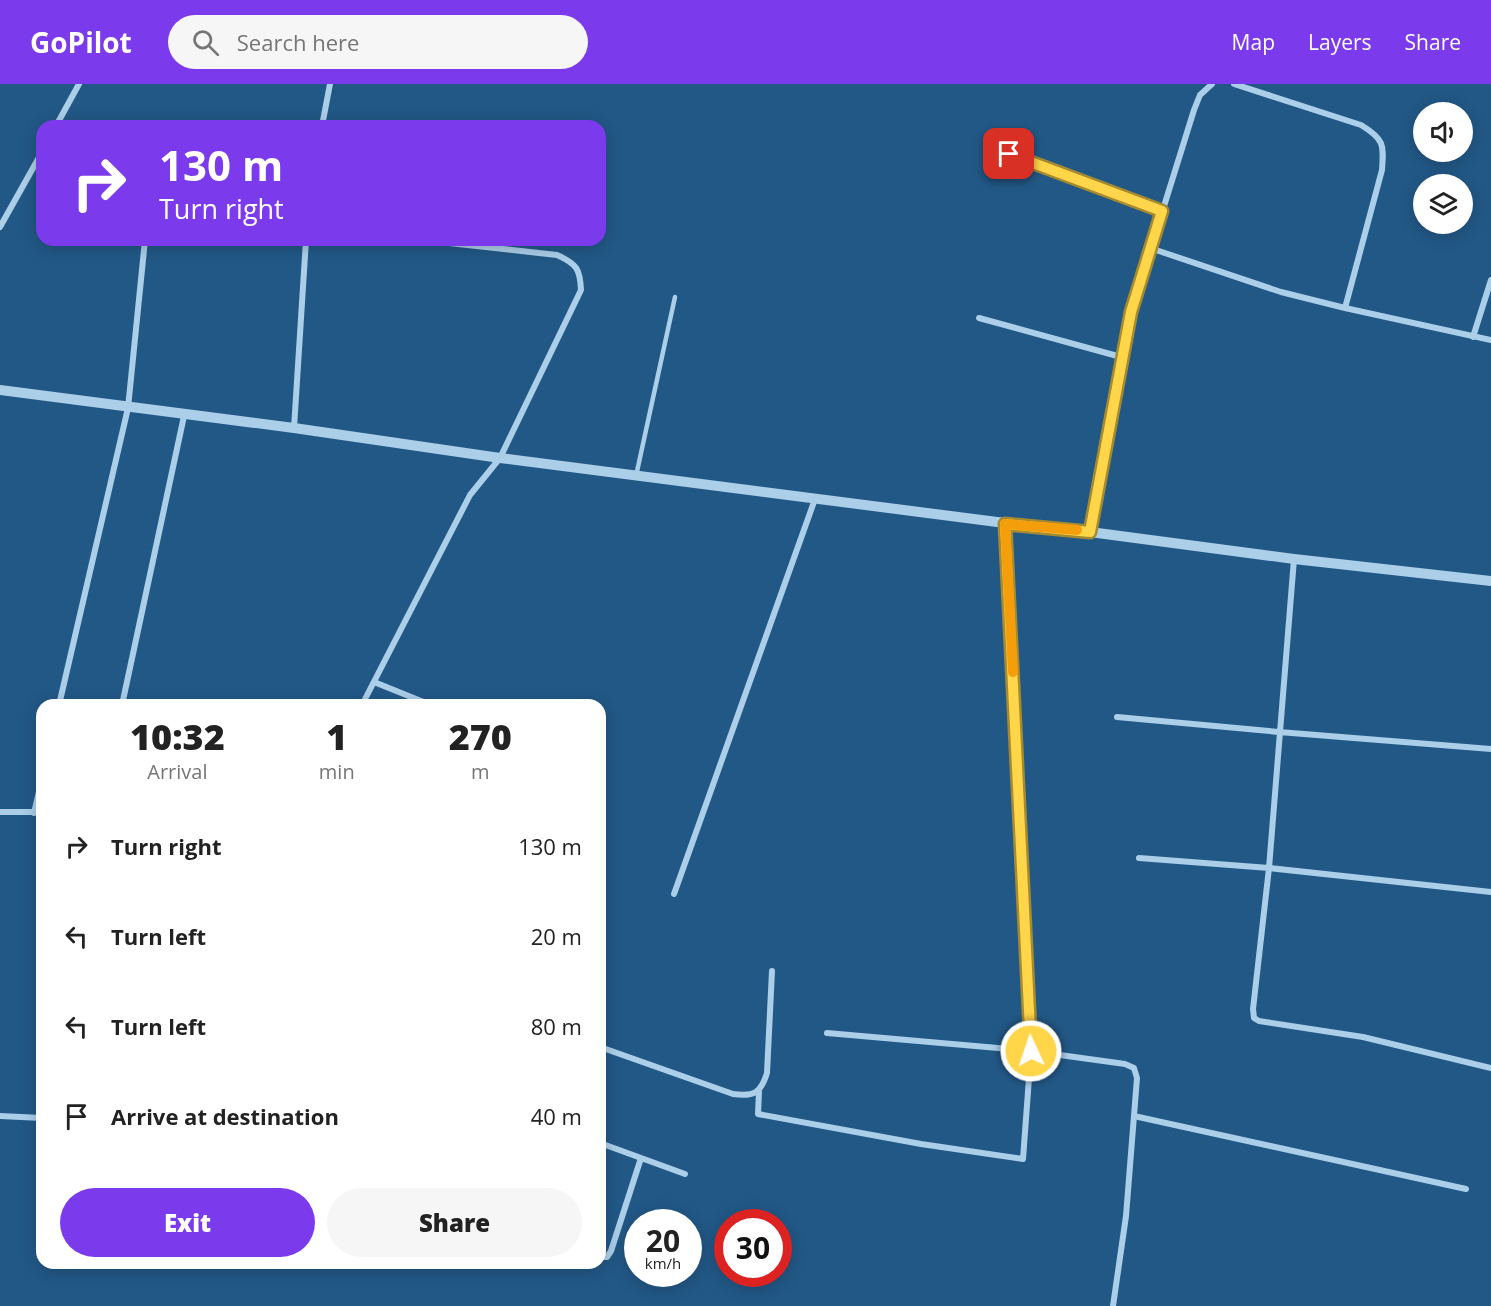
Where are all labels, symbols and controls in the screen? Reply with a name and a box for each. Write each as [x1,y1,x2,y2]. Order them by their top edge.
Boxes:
search box [168,15,588,69]
text: GoPilot [30,23,132,61]
icon: search [189,26,222,59]
text: Search here [237,27,359,57]
text: Map [1232,28,1275,56]
text: Layers [1308,28,1372,56]
text: Share [1405,28,1461,56]
map controls [1413,102,1473,234]
button: sound [1413,102,1473,162]
pin [983,128,1034,179]
text: 130 m [159,136,283,193]
icon: arrive [992,137,1025,170]
icon: right [60,144,138,222]
button: layers [1413,174,1473,234]
text: Turn right [159,190,284,227]
text: 10:32 [130,712,225,761]
text: 1 [326,712,347,761]
text: 270 [449,712,512,761]
text: Arrival [147,758,208,785]
text: min [319,758,355,785]
text: m [471,758,490,785]
icon: right [60,830,93,863]
text: Turn right [111,831,222,861]
text: 130 m [518,831,582,861]
icon: left [60,920,93,953]
text: Turn left [111,921,206,951]
text: 20 m [531,921,582,951]
icon: left [60,1010,93,1043]
text: Turn left [111,1011,206,1041]
text: 80 m [531,1011,582,1041]
position arrow [999,1019,1063,1083]
icon: arrive [60,1100,93,1133]
text: Arrive at destination [111,1101,339,1131]
text: 40 m [531,1101,582,1131]
button: Exit [60,1188,315,1257]
button: Share [327,1188,582,1257]
speed limit sign: 30 [714,1209,792,1287]
text: 20 [646,1220,680,1261]
text: km/h [645,1253,681,1273]

